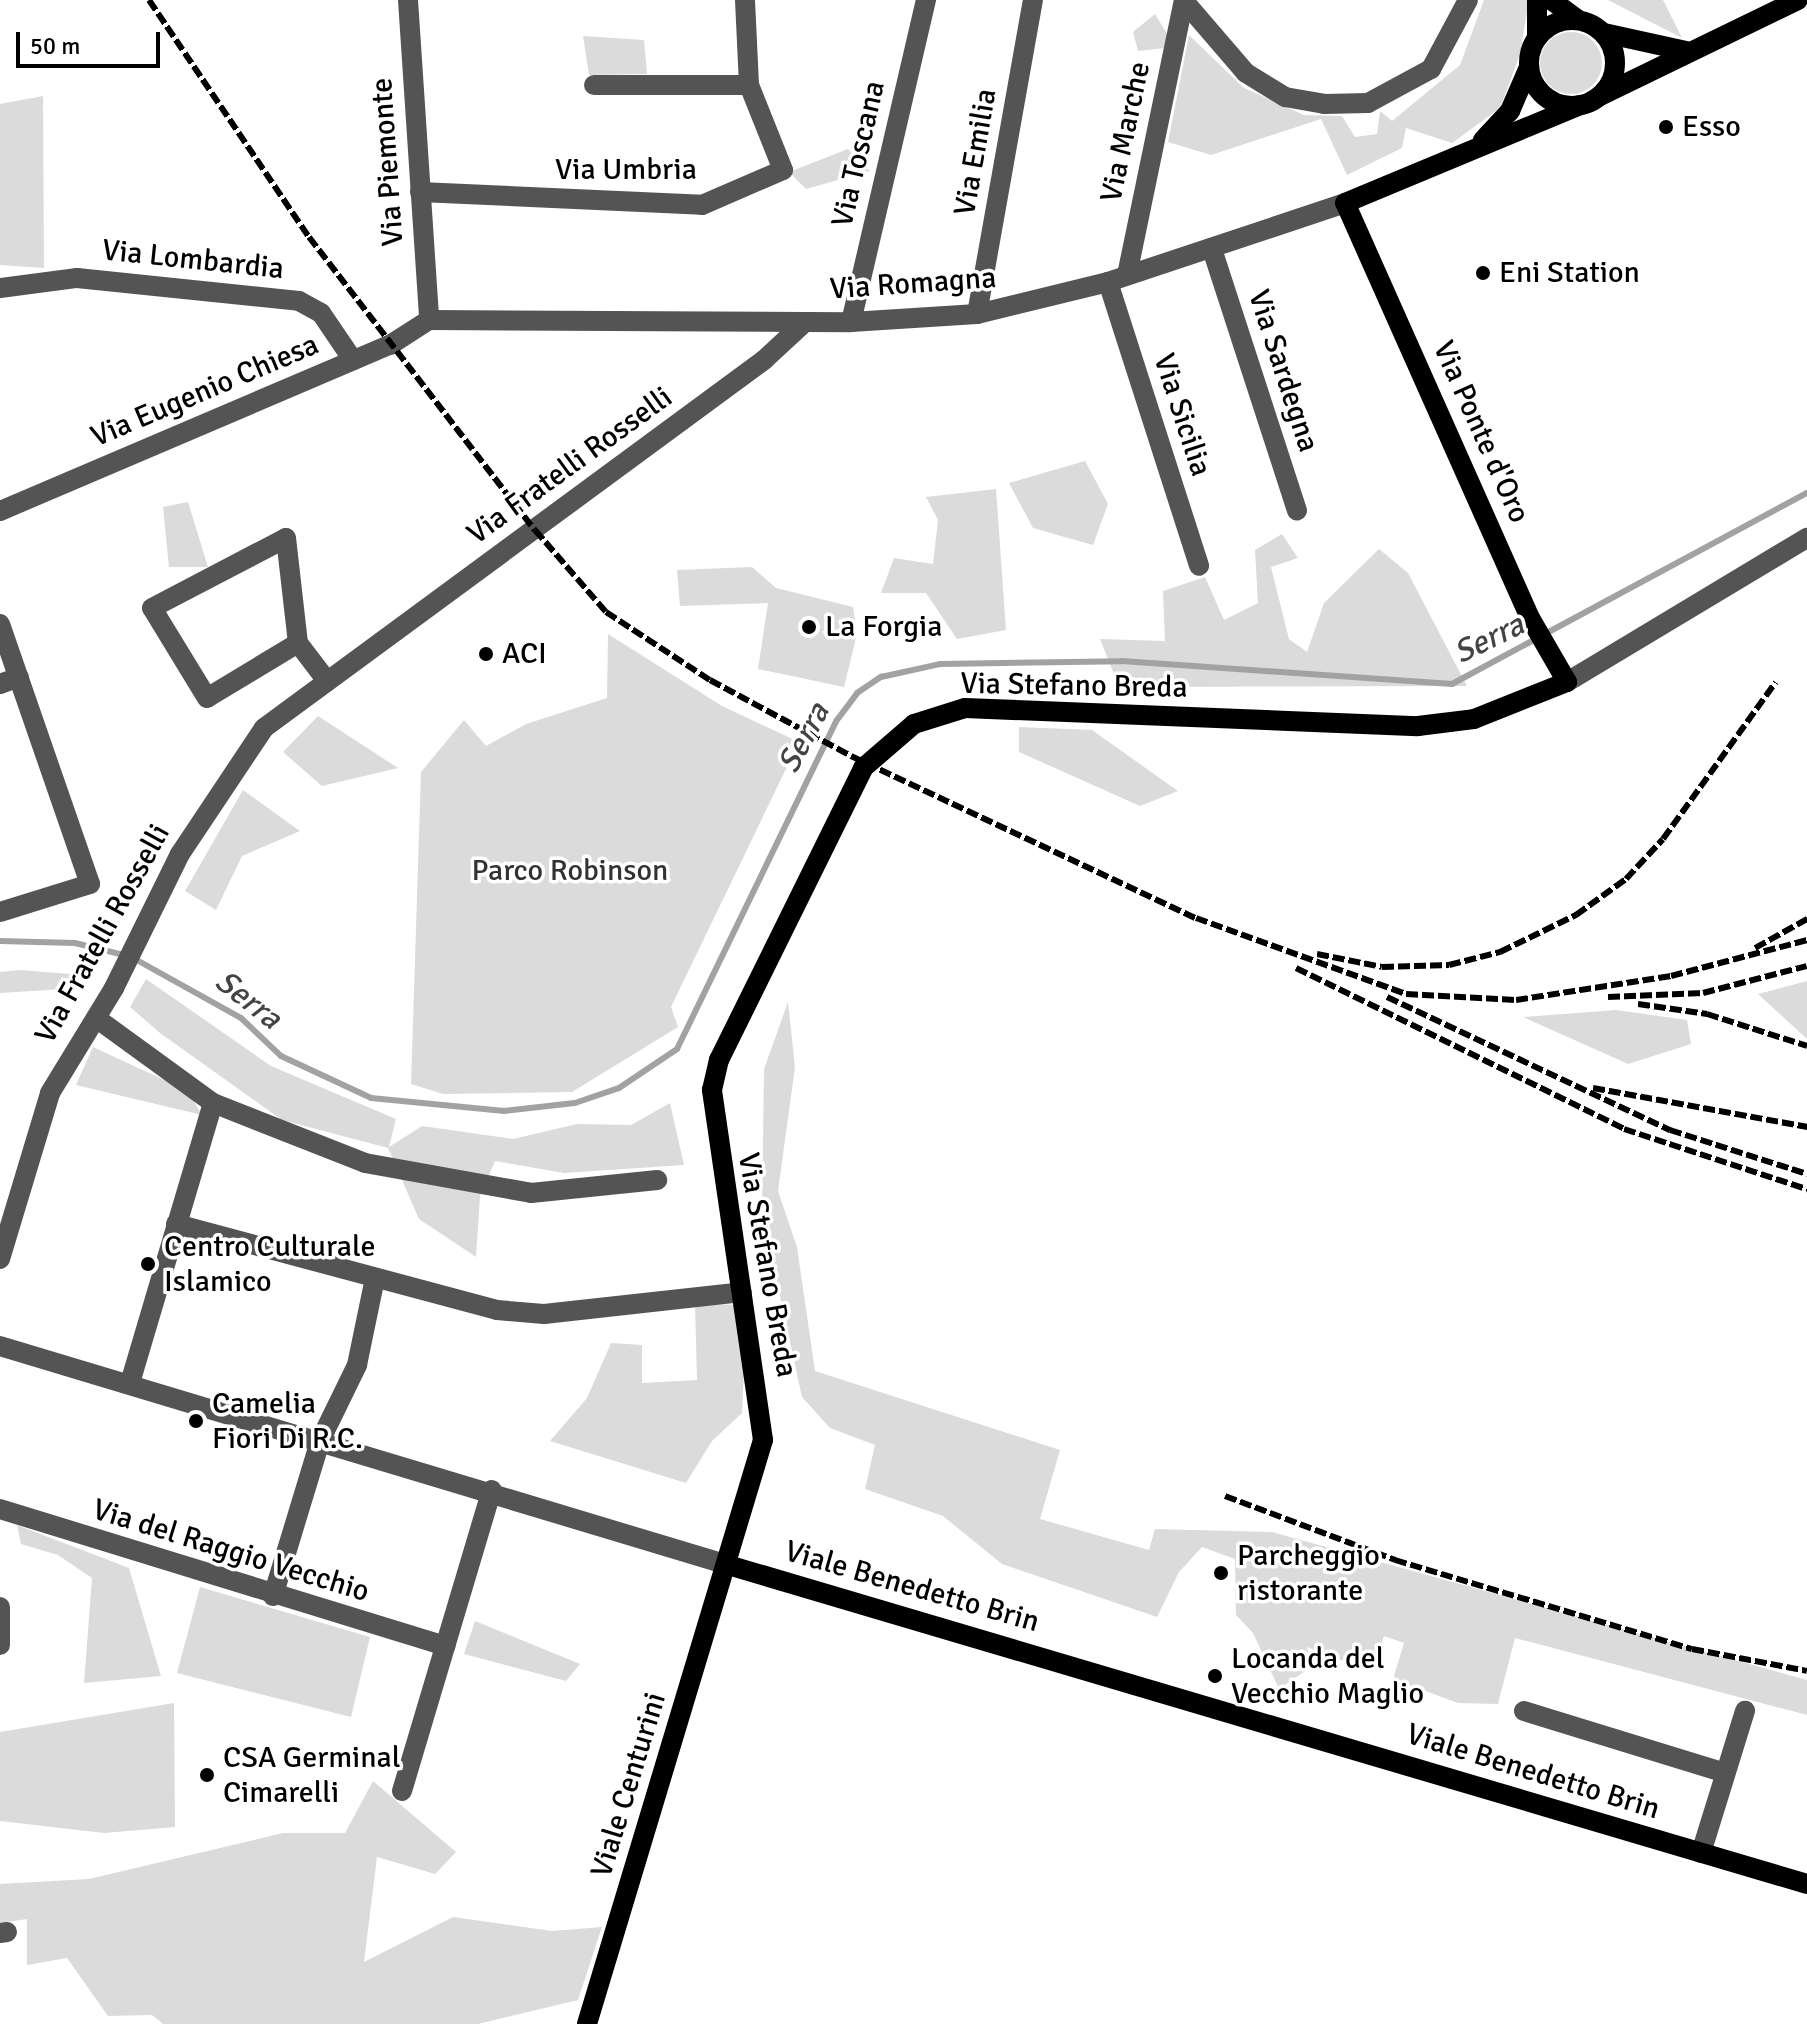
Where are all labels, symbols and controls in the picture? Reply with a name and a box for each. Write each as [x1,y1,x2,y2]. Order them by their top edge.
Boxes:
scale bar [20,16,164,66]
text: 50 m [30,31,80,61]
street label: Via Marche [1094,59,1158,205]
street label: Via Piemonte [364,77,412,247]
street label: Via Toscana [825,77,893,231]
street label: Via Emilia [947,86,1005,218]
place label: Esso [1682,109,1741,145]
marker: Esso [1657,118,1675,136]
street label: Via Umbria [555,152,697,188]
street label: Via Lombardia [100,233,286,287]
place label: Eni Station [1499,255,1640,291]
street label: Via Romagna [829,260,997,308]
marker: Eni Station [1474,264,1492,282]
street label: Via Sardegna [1240,285,1326,457]
street label: Via Eugenio Chiesa [86,327,324,455]
street label: Via Ponte d'Oro [1425,336,1537,528]
street label: Via Sicilia [1145,349,1219,481]
street label: Via Fratelli Rosselli [460,380,680,552]
water label: Serra [1448,606,1530,672]
place label: La Forgia [825,609,942,645]
marker: La Forgia [800,618,818,636]
place label: ACI [502,636,547,672]
marker: ACI [477,645,495,663]
street label: Via Stefano Breda [960,666,1188,706]
water label: Serra [770,697,838,779]
street label: Via Fratelli Rosselli [28,818,178,1050]
park label: Parco Robinson [472,853,668,889]
water label: Serra [207,962,289,1038]
street label: Via Stefano Breda [730,1150,804,1380]
place label: Centro Culturale Islamico [164,1229,376,1300]
marker: Centro Culturale Islamico [139,1255,157,1273]
place label: Camelia Fiori Di R.C. [212,1386,363,1456]
marker: Camelia Fiori Di R.C. [187,1412,205,1430]
street label: Via del Raggio Vecchio [88,1492,374,1610]
street label: Viale Benedetto Brin [781,1533,1043,1641]
place label: Parcheggio ristorante [1237,1538,1380,1608]
marker: Parcheggio ristorante [1212,1564,1230,1582]
place label: Locanda del Vecchio Maglio [1231,1641,1424,1712]
marker: Locanda del Vecchio Maglio [1206,1667,1224,1685]
street label: Viale Centurini [584,1688,674,1882]
street label: Viale Benedetto Brin [1402,1716,1664,1828]
place label: CSA Germinal Cimarelli [223,1740,401,1810]
marker: CSA Germinal Cimarelli [198,1766,216,1784]

